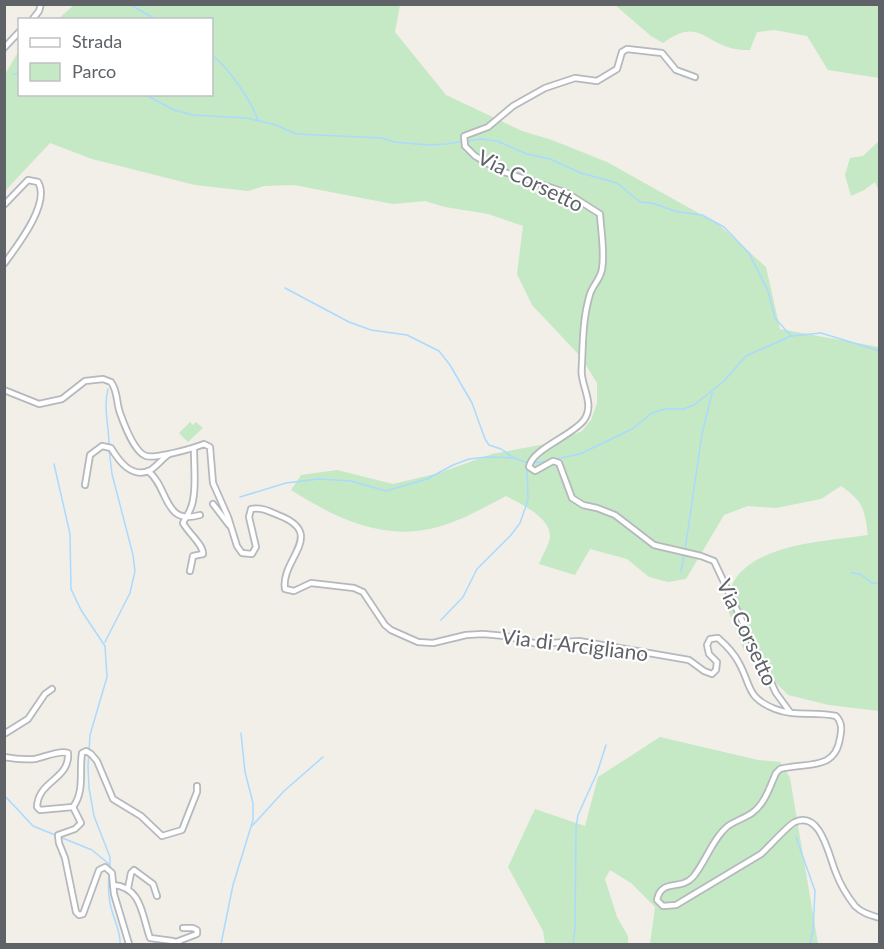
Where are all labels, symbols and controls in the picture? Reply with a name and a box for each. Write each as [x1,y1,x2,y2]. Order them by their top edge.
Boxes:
legend [18,18,213,96]
text: Strada [72,30,122,52]
text: Parco [72,60,116,82]
street label: Via Corsetto [474,144,588,216]
street label: Via Corsetto [712,575,784,689]
street label: Via di Arcigliano [500,623,650,665]

